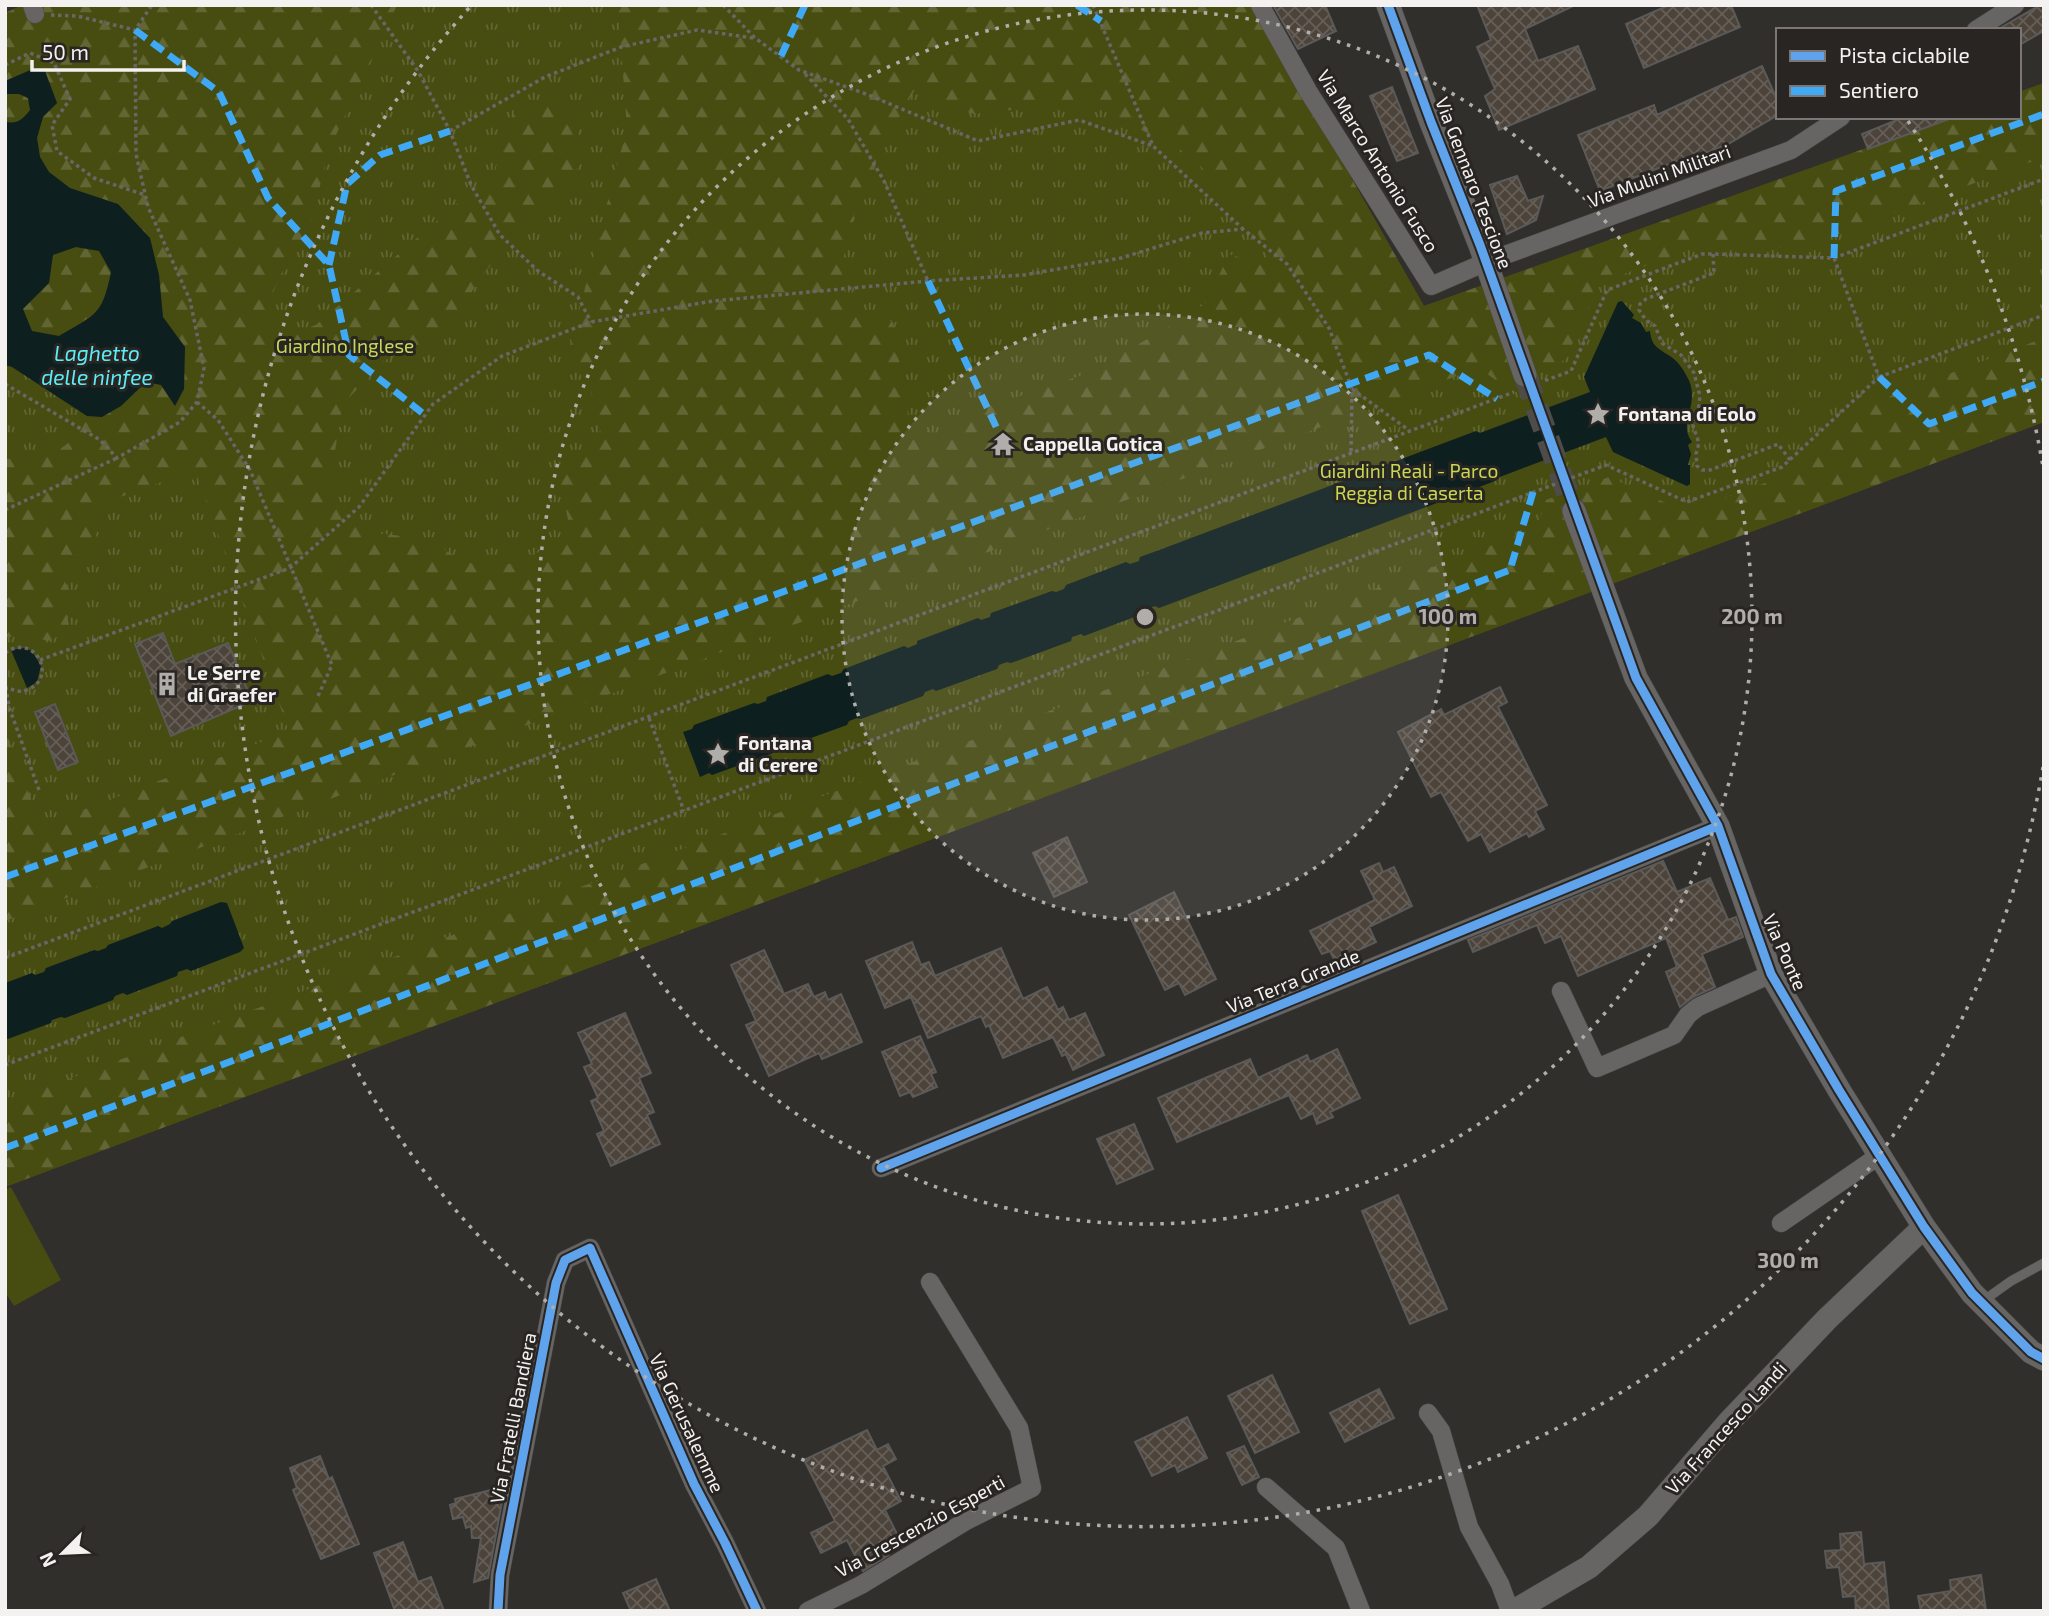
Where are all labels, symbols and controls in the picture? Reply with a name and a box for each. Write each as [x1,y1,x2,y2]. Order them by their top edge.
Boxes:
scale bar [32,28,184,72]
legend [1776,28,2021,119]
text: 50 m [42,39,89,64]
text: Pista ciclabile [1839,42,1970,67]
street label: Via Marco Antonio Fusco [1313,65,1444,256]
text: Sentiero [1839,77,1919,102]
street label: Via Gennaro Tescione [1431,94,1518,272]
street label: Via Mulini Militari [1584,139,1733,212]
park label: Giardino Inglese [276,334,414,357]
water label: Laghetto delle ninfee [41,340,153,389]
place icon: Fontana di Eolo [1584,400,1612,428]
place label: Fontana di Eolo [1618,402,1756,425]
temple icon: Cappella Gotica [989,430,1017,458]
place label: Cappella Gotica [1023,432,1163,455]
park label: Giardini Reali - Parco Reggia di Caserta [1320,459,1498,504]
text: 100 m [1419,603,1477,628]
text: 200 m [1721,603,1783,628]
centre of rings [1133,605,1157,629]
place label: Le Serre di Graefer [187,661,276,706]
building icon: Le Serre di Graefer [153,670,181,698]
place label: Fontana di Cerere [738,731,818,776]
place icon: Fontana di Cerere [704,740,732,768]
street label: Via Ponte [1758,910,1813,994]
street label: Via Terra Grande [1223,943,1363,1018]
text: 300 m [1757,1247,1819,1272]
street label: Via Fratelli Bandiera [485,1330,540,1505]
street label: Via Gerusalemme [645,1350,730,1496]
street label: Via Francesco Landi [1660,1357,1791,1499]
street label: Via Crescenzio Esperti [831,1469,1008,1582]
north arrow [28,1518,98,1588]
text: N [34,1549,60,1571]

